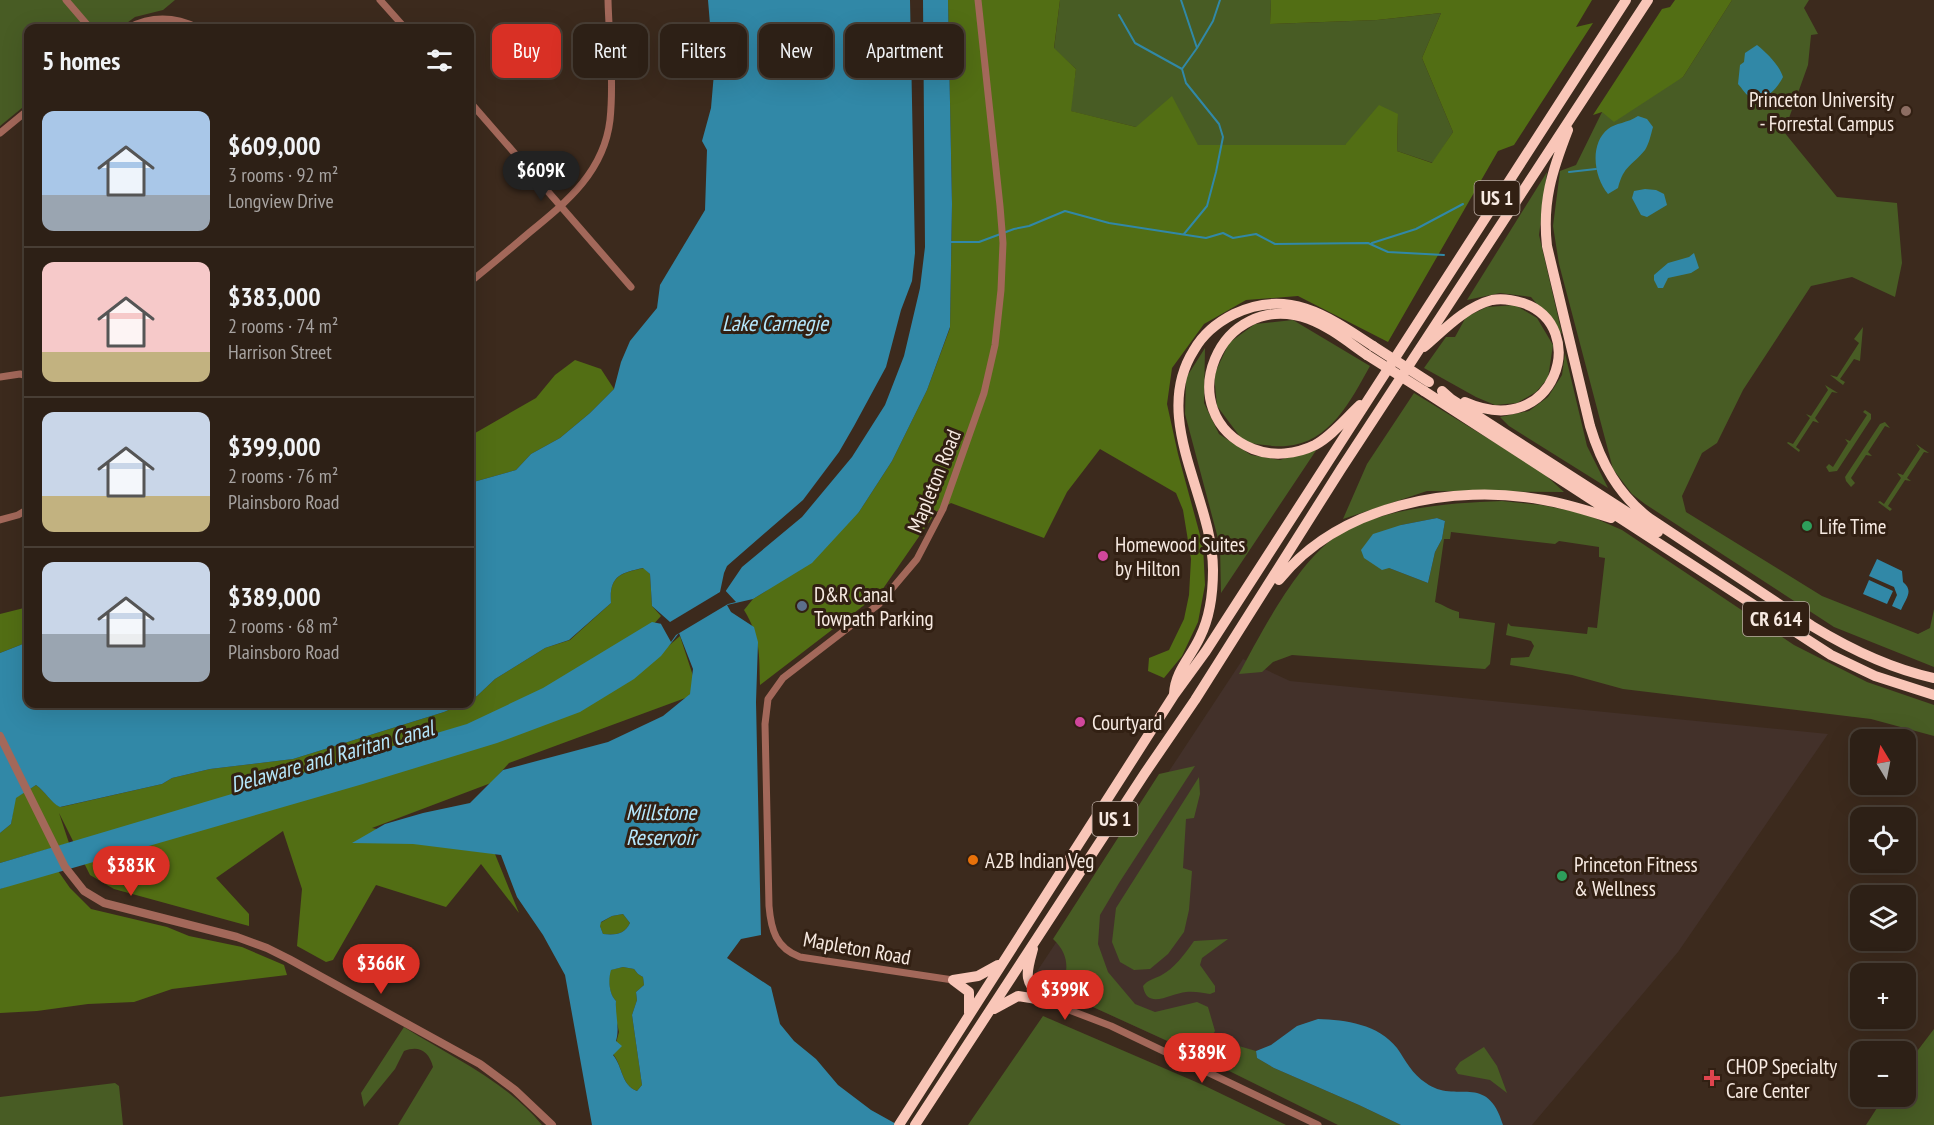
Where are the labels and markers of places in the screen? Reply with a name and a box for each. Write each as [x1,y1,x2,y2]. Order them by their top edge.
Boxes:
place label: Princeton University - Forrestal Campus [1749,86,1894,137]
marker: Princeton University - Forrestal Campus [1899,104,1913,118]
pin: $609K [499,151,583,202]
place label: Life Time [1819,513,1886,540]
marker: Life Time [1800,519,1814,533]
place label: Homewood Suites by Hilton [1115,531,1245,582]
marker: Homewood Suites by Hilton [1096,549,1110,563]
place label: D&R Canal Towpath Parking [814,581,934,632]
marker: D&R Canal Towpath Parking [795,599,809,613]
place label: Courtyard [1092,709,1162,736]
marker: Courtyard [1073,715,1087,729]
pin: $383K [89,846,173,897]
place label: A2B Indian Veg [985,847,1094,874]
place label: Princeton Fitness & Wellness [1574,851,1698,902]
marker: A2B Indian Veg [966,853,980,867]
marker: Princeton Fitness & Wellness [1555,869,1569,883]
pin: $366K [339,944,423,995]
pin: $399K [1023,970,1107,1021]
pin: $389K [1160,1033,1244,1084]
place label: CHOP Specialty Care Center [1726,1053,1837,1104]
marker: CHOP Specialty Care Center [1703,1069,1721,1087]

